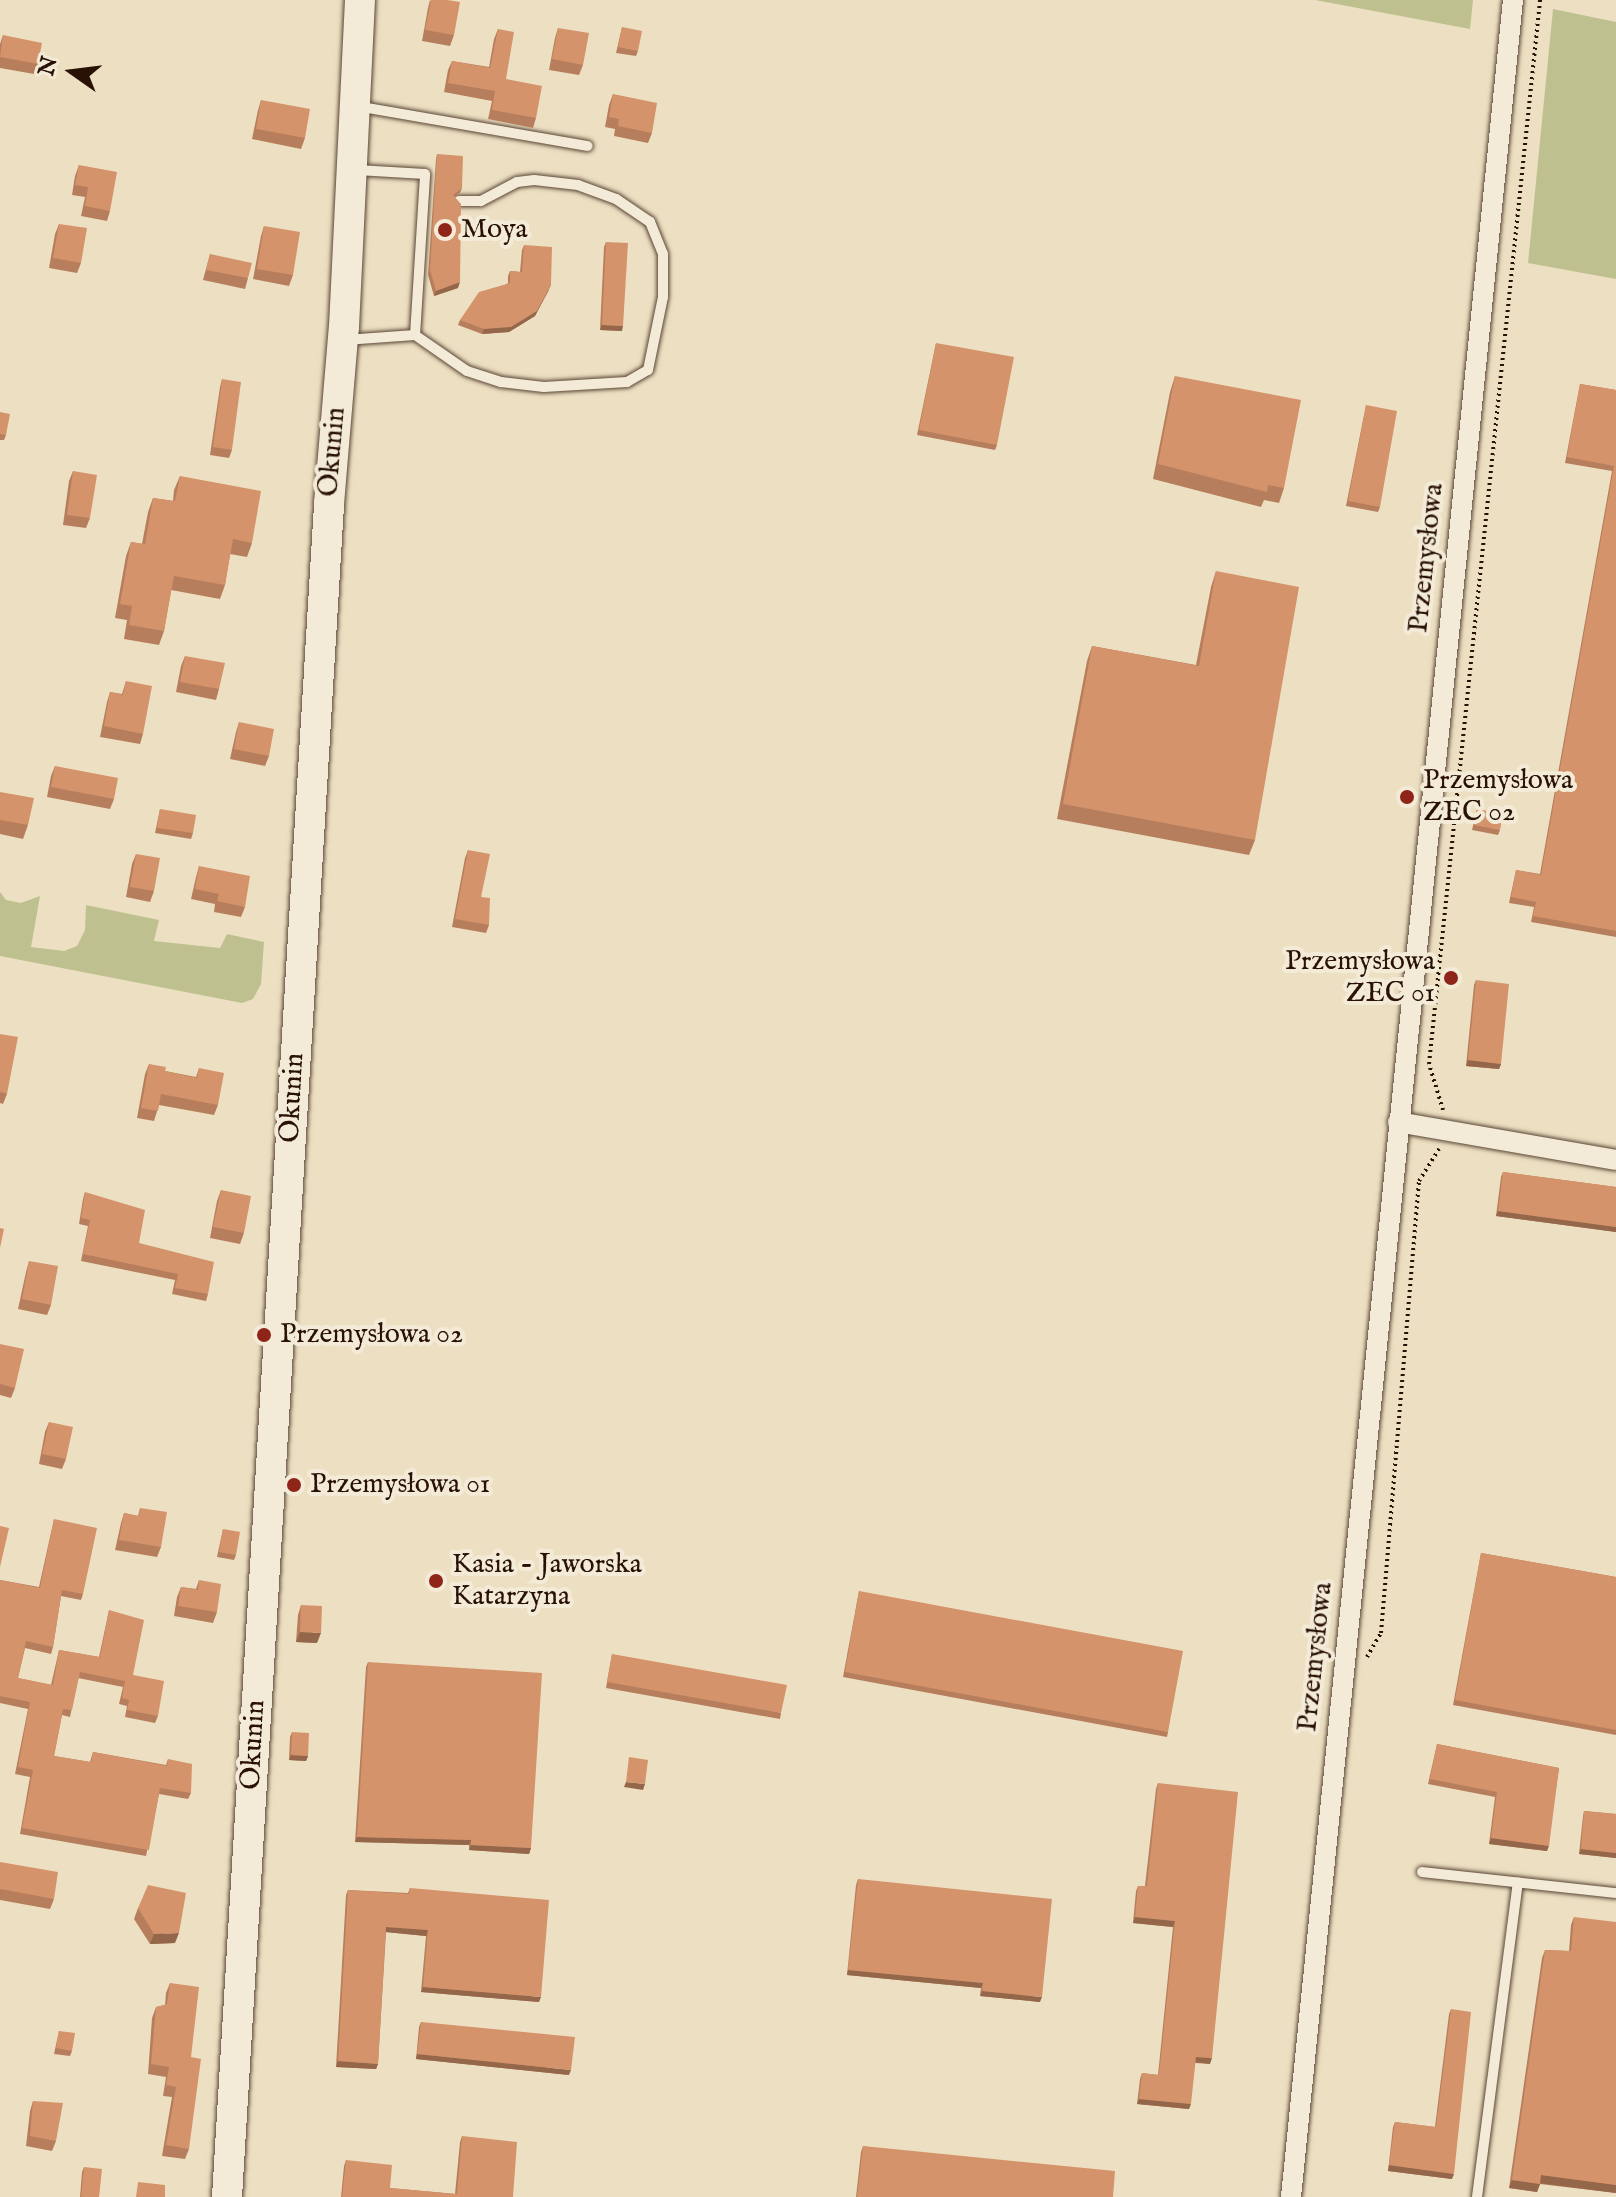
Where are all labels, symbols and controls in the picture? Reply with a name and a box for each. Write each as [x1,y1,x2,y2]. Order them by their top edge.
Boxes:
north arrow [32,32,112,112]
text: N [33,54,65,79]
place label: Moya [461,213,528,247]
marker: Moya [436,221,454,239]
street label: Okunin [312,406,354,498]
street label: Przemysłowa [1402,482,1452,634]
place label: Przemysłowa ZEC 02 [1423,764,1573,830]
marker: Przemysłowa ZEC 02 [1398,788,1416,806]
place label: Przemysłowa ZEC 01 [1285,945,1435,1011]
marker: Przemysłowa ZEC 01 [1442,969,1460,987]
street label: Okunin [274,1052,312,1144]
place label: Przemysłowa 02 [280,1318,463,1352]
marker: Przemysłowa 02 [255,1326,273,1344]
place label: Przemysłowa 01 [310,1468,490,1502]
marker: Przemysłowa 01 [285,1476,303,1494]
place label: Kasia - Jaworska Katarzyna [452,1548,642,1614]
marker: Kasia - Jaworska Katarzyna [427,1572,445,1590]
street label: Przemysłowa [1291,1581,1341,1733]
street label: Okunin [235,1699,273,1791]

